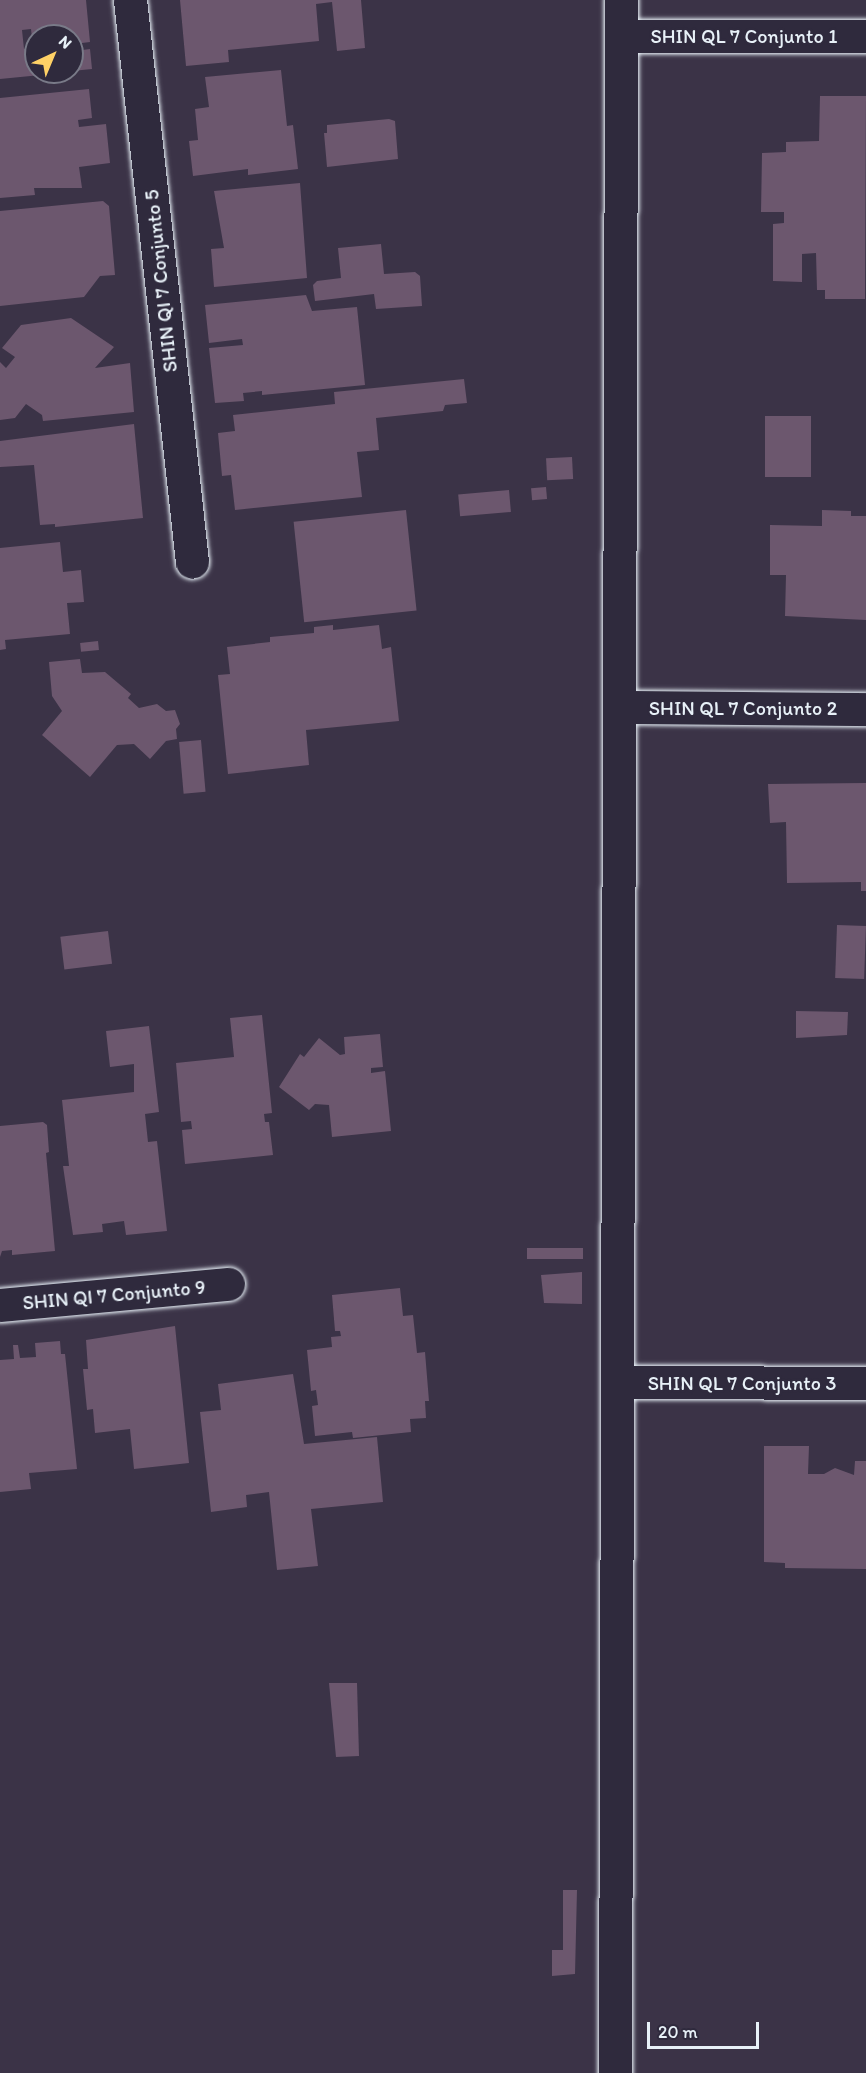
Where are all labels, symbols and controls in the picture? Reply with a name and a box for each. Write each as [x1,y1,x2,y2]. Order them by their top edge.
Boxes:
north arrow [24,24,84,84]
street label: SHIN QL 7 Conjunto 1 [650,24,838,48]
text: N [55,32,76,53]
street label: SHIN QI 7 Conjunto 5 [139,187,183,375]
street label: SHIN QL 7 Conjunto 2 [649,696,837,720]
street label: SHIN QI 7 Conjunto 9 [20,1275,208,1315]
street label: SHIN QL 7 Conjunto 3 [648,1371,836,1395]
scale bar [650,2010,762,2048]
text: 20 m [658,2021,698,2043]

